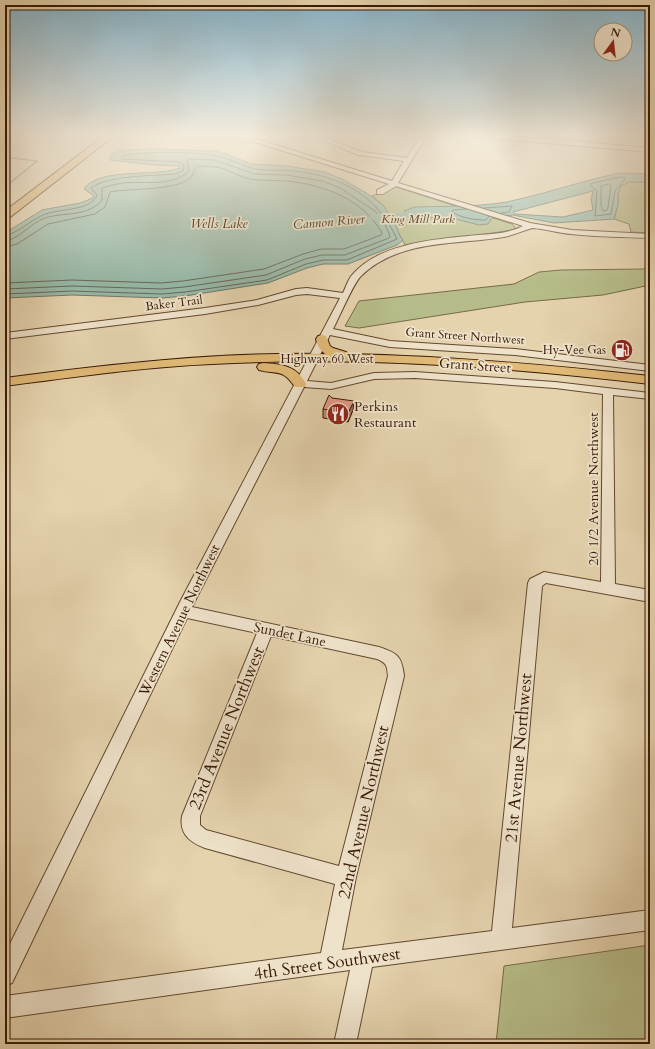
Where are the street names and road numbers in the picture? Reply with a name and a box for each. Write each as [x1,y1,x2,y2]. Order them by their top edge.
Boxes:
street label: Baker Trail [144,292,204,314]
street label: Grant Street Northwest [405,324,525,348]
street label: Highway 60 West [280,351,374,367]
street label: Grant Street [438,354,512,378]
street label: 20 1/2 Avenue Northwest [584,412,603,566]
street label: Western Avenue Northwest [134,541,225,700]
street label: Sundet Lane [252,618,328,651]
street label: 23rd Avenue Northwest [183,643,270,813]
street label: 21st Avenue Northwest [500,672,537,844]
street label: 22nd Avenue Northwest [332,723,395,901]
street label: 4th Street Southwest [252,942,402,985]

